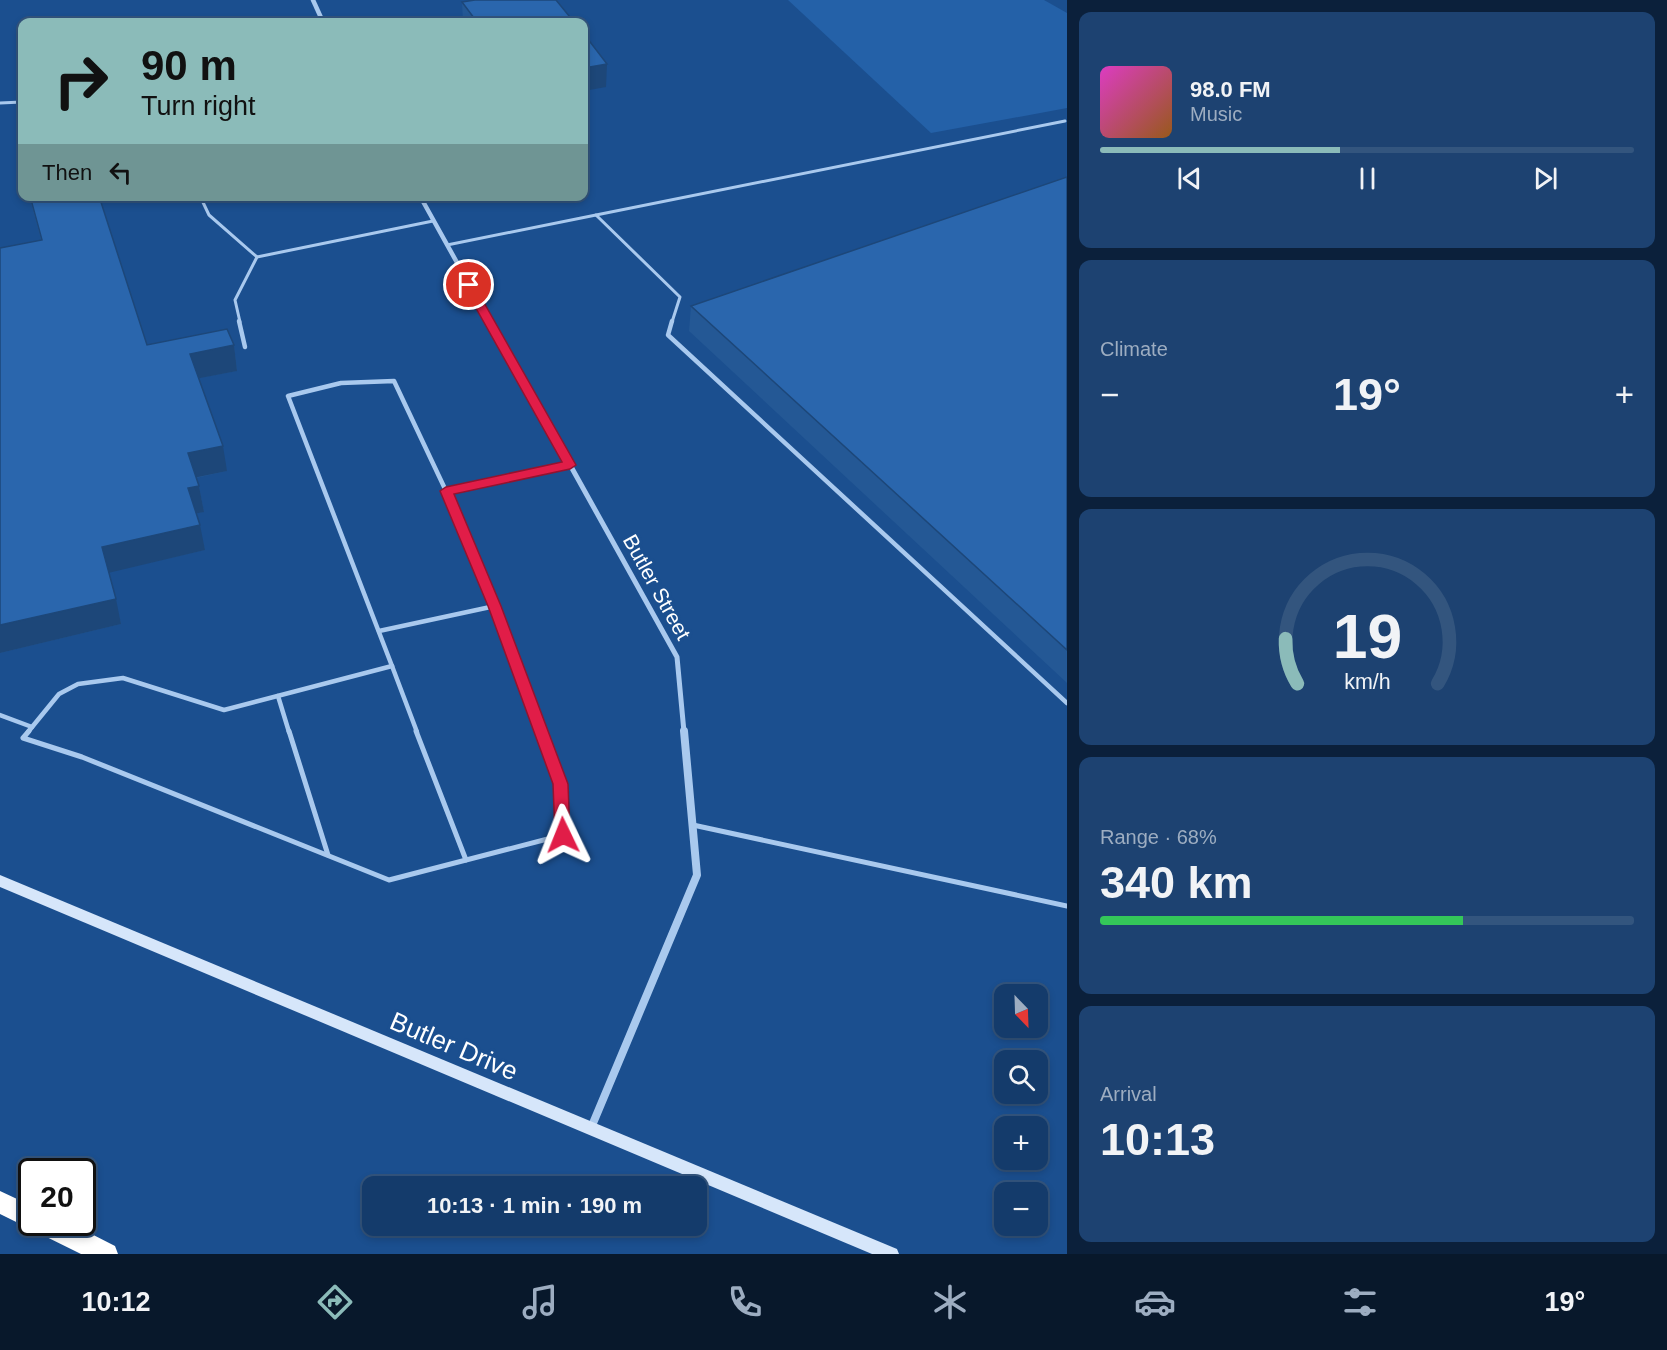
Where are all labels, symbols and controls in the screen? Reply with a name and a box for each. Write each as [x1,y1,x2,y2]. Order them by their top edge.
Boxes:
icon: right [42,42,120,120]
text: 90 m [141,42,237,89]
text: 98.0 FM [1190,77,1271,102]
text: Turn right [141,91,256,121]
text: Music [1190,103,1242,125]
icon: left [104,156,137,189]
text: Then [42,160,92,185]
icon: previous [1173,162,1206,195]
icon: pause [1351,162,1384,195]
icon: next [1529,162,1562,195]
pin [443,259,494,310]
icon: arrive [452,268,485,301]
text: Climate [1100,338,1168,360]
text: 19° [1333,369,1401,420]
text: − [1100,376,1119,413]
text: + [1615,376,1634,413]
street label: Butler Street [619,530,695,644]
text: 19 [1332,602,1402,671]
text: km/h [1344,670,1390,694]
position arrow [531,803,595,867]
text: Range · 68% [1100,826,1217,848]
text: 340 km [1100,857,1253,908]
north arrow [994,984,1048,1038]
map controls [994,984,1048,1236]
street label: Butler Drive [386,1006,522,1086]
button: search [994,1050,1048,1104]
text: Arrival [1100,1083,1157,1105]
text: 10:13 [1100,1114,1215,1165]
button: + [994,1116,1048,1170]
speed limit sign: 20 [18,1158,96,1236]
button: − [994,1182,1048,1236]
text: 10:13 · 1 min · 190 m [427,1193,642,1218]
icon: directions [314,1281,356,1323]
icon: music [519,1281,561,1323]
icon: phone [724,1281,766,1323]
icon: climate [929,1281,971,1323]
icon: car [1134,1281,1176,1323]
icon: filters [1339,1281,1381,1323]
text: 10:12 [82,1287,151,1317]
text: 19° [1545,1287,1585,1317]

